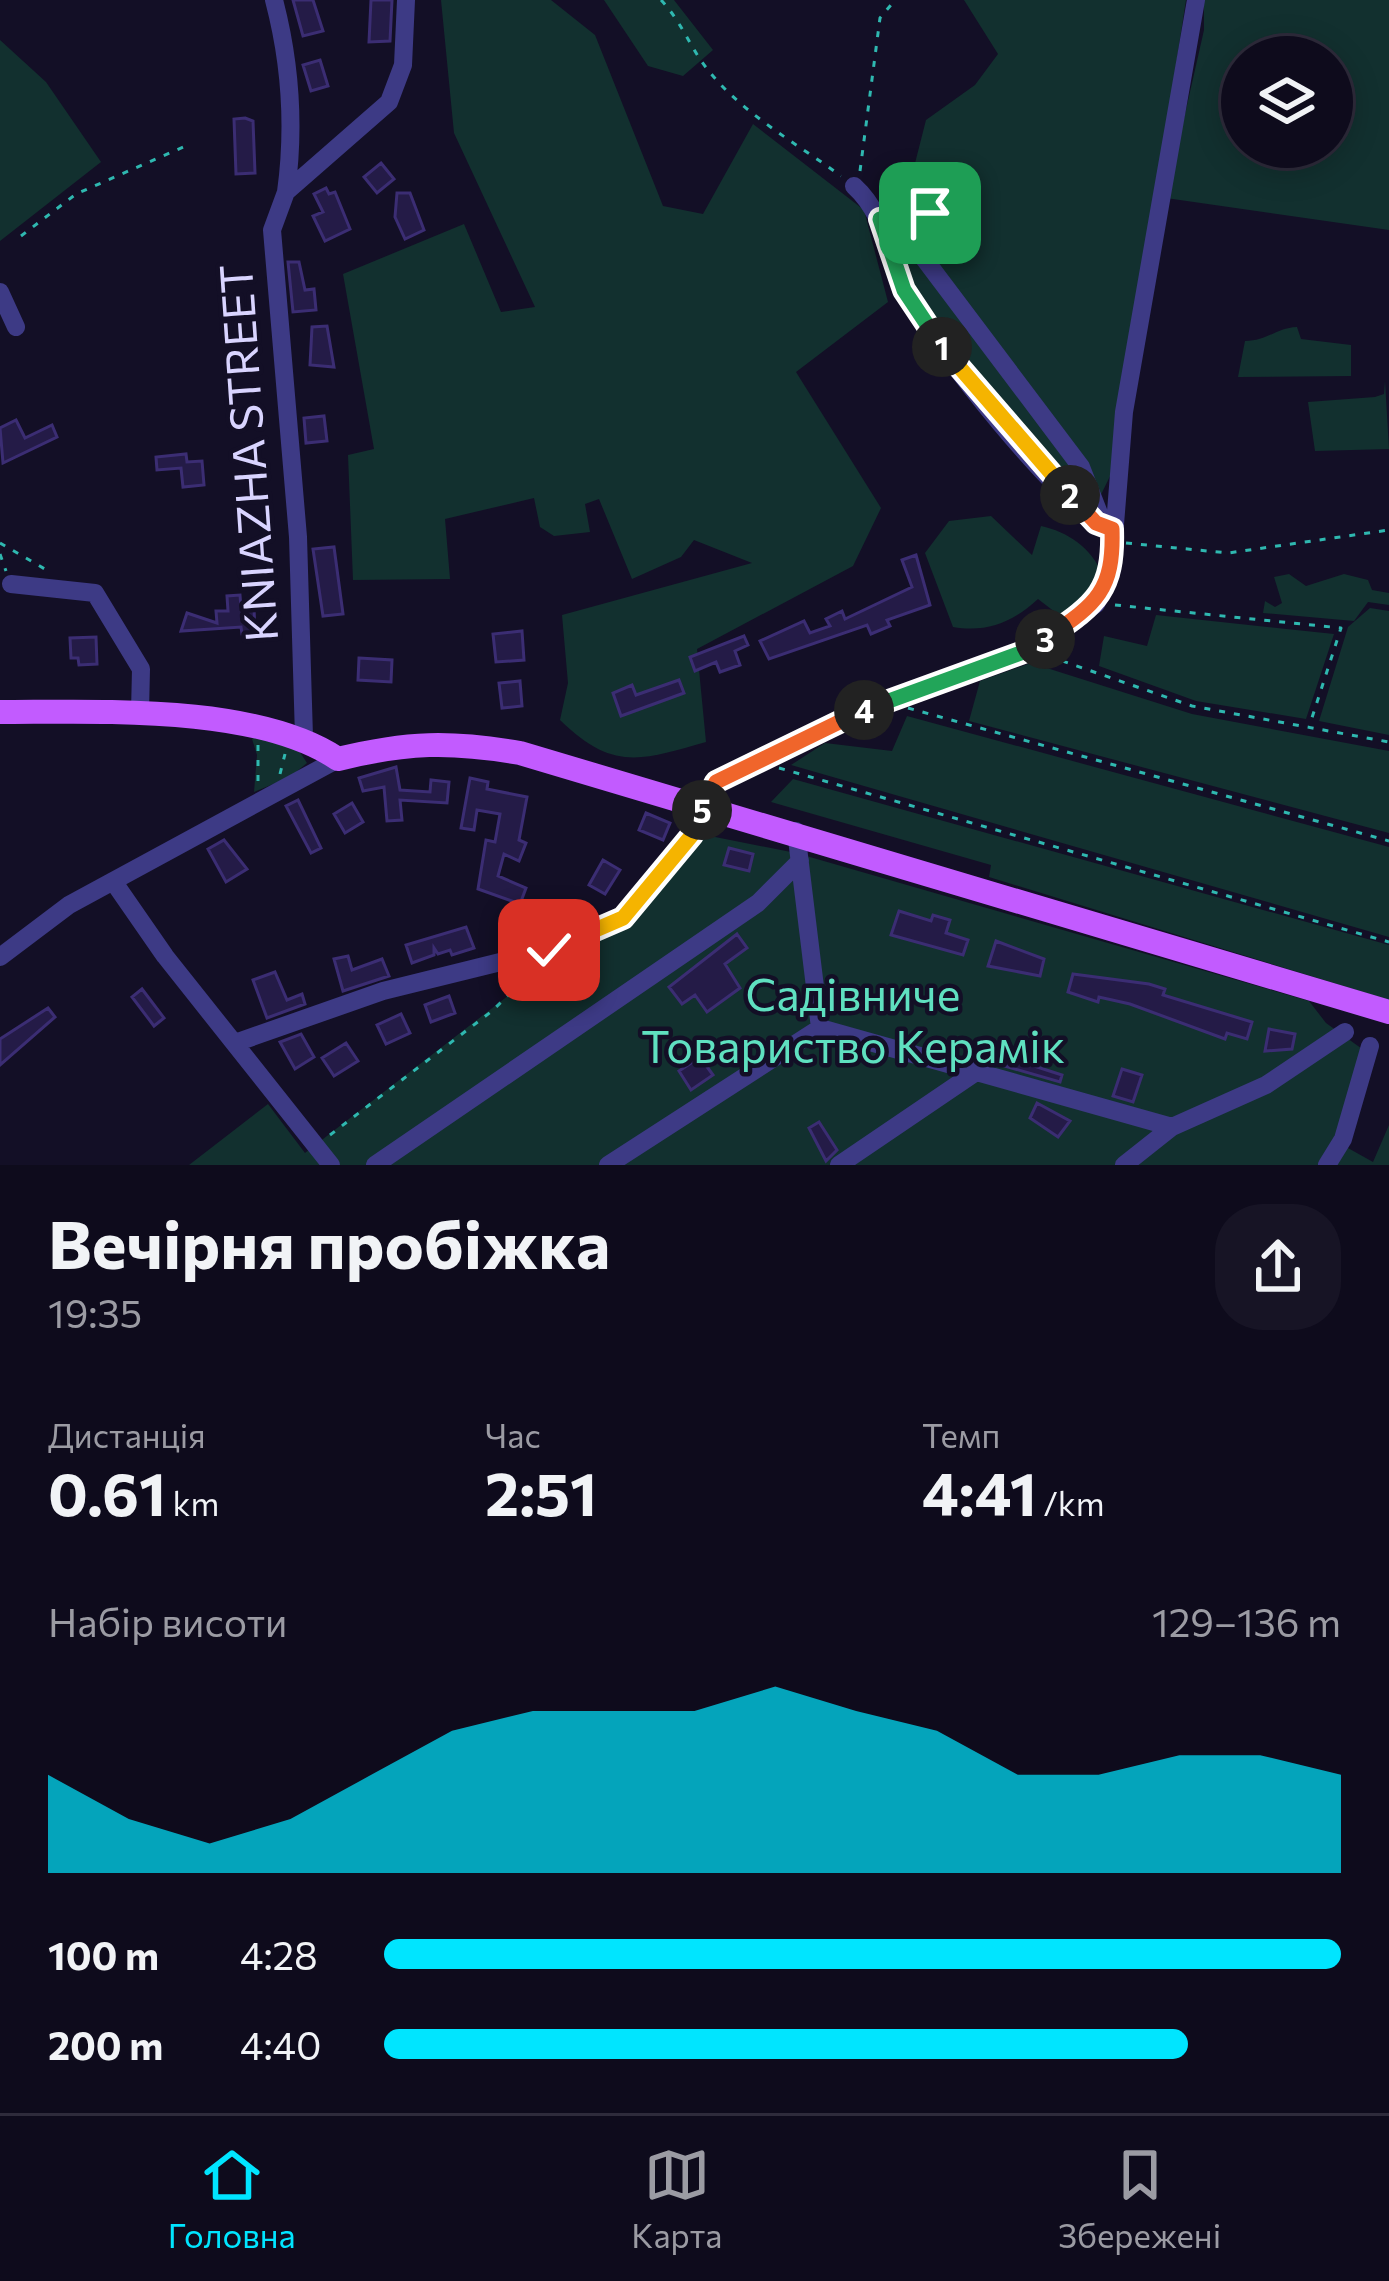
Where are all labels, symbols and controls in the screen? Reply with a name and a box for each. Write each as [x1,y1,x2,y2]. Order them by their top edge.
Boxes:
map controls [1221,36,1353,168]
button: layers [1221,36,1353,168]
pin [879,162,981,264]
icon: arrive [897,180,963,246]
street label: KNIAZHA STREET [206,262,287,644]
pin: 1 [912,317,972,377]
text: 1 [935,326,949,367]
pin: 2 [1040,465,1100,525]
text: 2 [1061,474,1079,515]
pin: 3 [1015,609,1075,669]
text: 3 [1035,618,1055,659]
pin: 4 [834,680,894,740]
text: 4 [854,689,874,730]
pin: 5 [672,780,732,840]
text: 5 [692,789,712,830]
pin [498,899,600,1001]
icon: check [516,917,582,983]
park label: Садівниче Товариство Керамік [641,965,1065,1072]
text: Вечірня пробіжка [48,1202,610,1283]
button: share [1215,1204,1341,1330]
text: 19:35 [48,1288,142,1336]
text: Дистанція [48,1414,206,1455]
text: Час [485,1414,541,1455]
text: Темп [922,1414,1000,1455]
text: 0.61 [48,1455,166,1528]
text: 2:51 [485,1455,597,1528]
text: 4:41 [922,1455,1037,1528]
text: km [166,1482,219,1523]
text: /km [1037,1482,1105,1523]
text: Набір висоти [48,1597,287,1645]
text: 129–136 m [1152,1597,1341,1645]
text: 100 m [48,1930,159,1978]
text: 4:28 [240,1930,318,1978]
text: 200 m [48,2020,163,2068]
text: 4:40 [240,2020,321,2068]
tab: Головна [168,2142,296,2255]
tab: Карта [631,2142,722,2255]
tab: Збережені [1058,2142,1221,2255]

